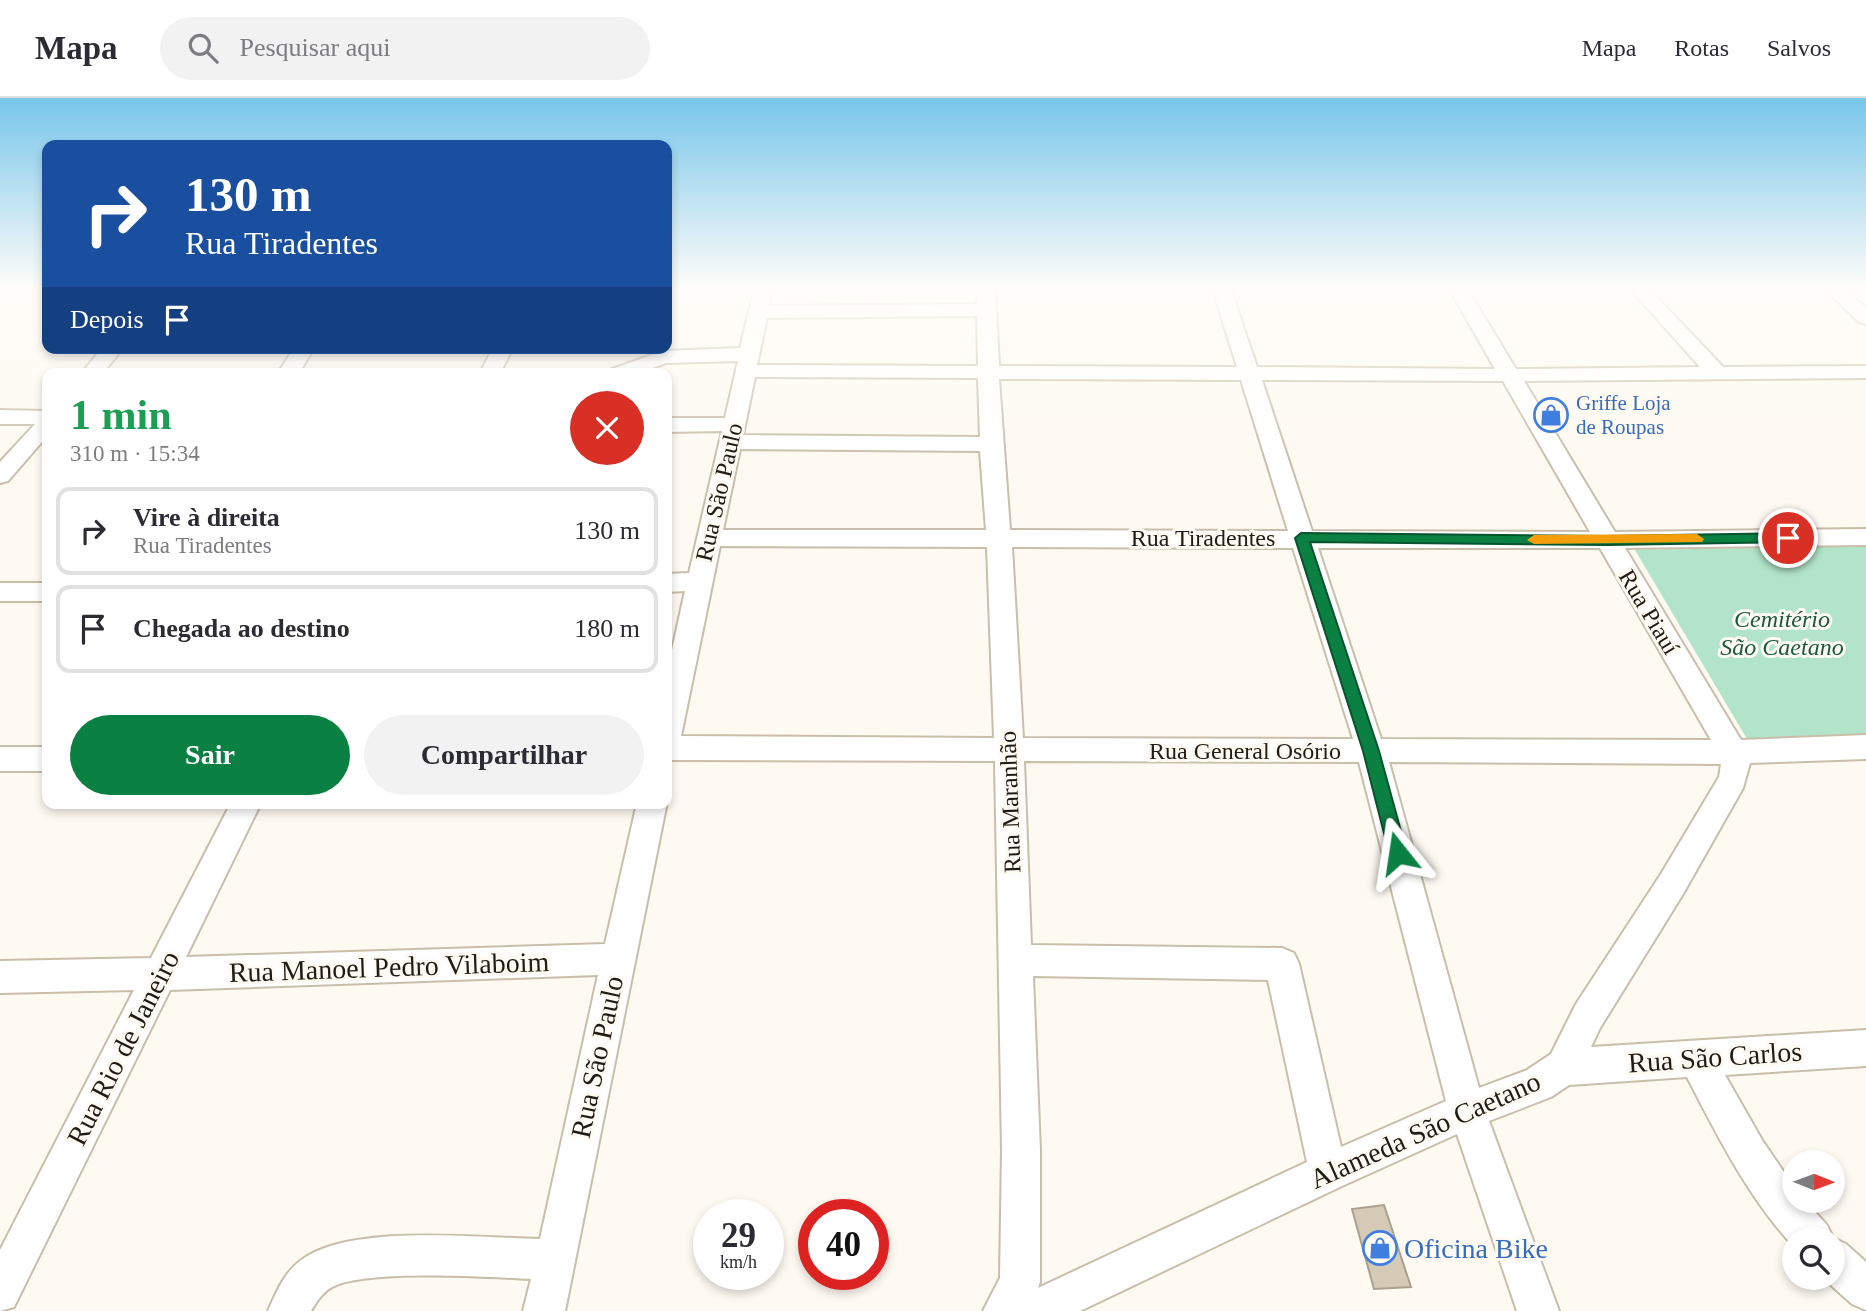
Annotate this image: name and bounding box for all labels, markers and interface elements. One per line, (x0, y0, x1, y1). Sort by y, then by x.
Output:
search box (160, 17, 650, 80)
icon: search (184, 29, 222, 67)
text: Mapa (35, 30, 118, 66)
text: Pesquisar aqui (240, 33, 390, 62)
text: Mapa (1582, 35, 1636, 61)
text: Rotas (1674, 35, 1729, 61)
text: Salvos (1767, 35, 1831, 61)
text: 130 m (185, 167, 312, 222)
icon: right (70, 168, 161, 259)
text: Rua Tiradentes (185, 225, 378, 261)
icon: arrive (158, 301, 196, 339)
text: Depois (70, 305, 144, 334)
button: close (570, 391, 644, 465)
place label: Griffe Loja de Roupas (1576, 391, 1671, 439)
text: 1 min (70, 392, 172, 438)
shop icon: Griffe Loja de Roupas (1532, 396, 1570, 434)
street label: Rua São Paulo (690, 420, 748, 564)
text: 310 m · 15:34 (70, 441, 200, 466)
text: Vire à direita (133, 503, 280, 532)
pin (1758, 508, 1818, 568)
icon: right (74, 512, 112, 550)
text: 130 m (574, 516, 640, 545)
icon: arrive (1769, 519, 1807, 557)
street label: Rua Tiradentes (1131, 525, 1275, 551)
text: Rua Tiradentes (133, 533, 272, 558)
street label: Rua Piauí (1614, 565, 1685, 659)
park label: Cemitério São Caetano (1720, 606, 1844, 660)
icon: arrive (74, 610, 112, 648)
text: Chegada ao destino (133, 614, 350, 643)
text: 180 m (574, 614, 640, 643)
button: Sair (70, 715, 350, 795)
button: Compartilhar (364, 715, 644, 795)
street label: Rua Maranhão (995, 731, 1025, 873)
street label: Rua General Osório (1149, 738, 1341, 764)
position arrow (1361, 816, 1435, 890)
street label: Rua Rio de Janeiro (61, 946, 185, 1150)
street label: Rua Manoel Pedro Vilaboim (228, 946, 550, 988)
street label: Rua São Paulo (565, 973, 629, 1141)
street label: Rua São Carlos (1627, 1035, 1803, 1079)
street label: Alameda São Caetano (1305, 1065, 1545, 1195)
north arrow (1782, 1150, 1844, 1213)
map controls (1782, 1150, 1845, 1290)
speed limit sign: 40 (798, 1199, 889, 1290)
text: 29 (721, 1216, 756, 1255)
button: search (1782, 1227, 1845, 1290)
shop icon: Oficina Bike (1361, 1229, 1399, 1267)
place label: Oficina Bike (1404, 1233, 1548, 1264)
text: km/h (720, 1252, 757, 1272)

